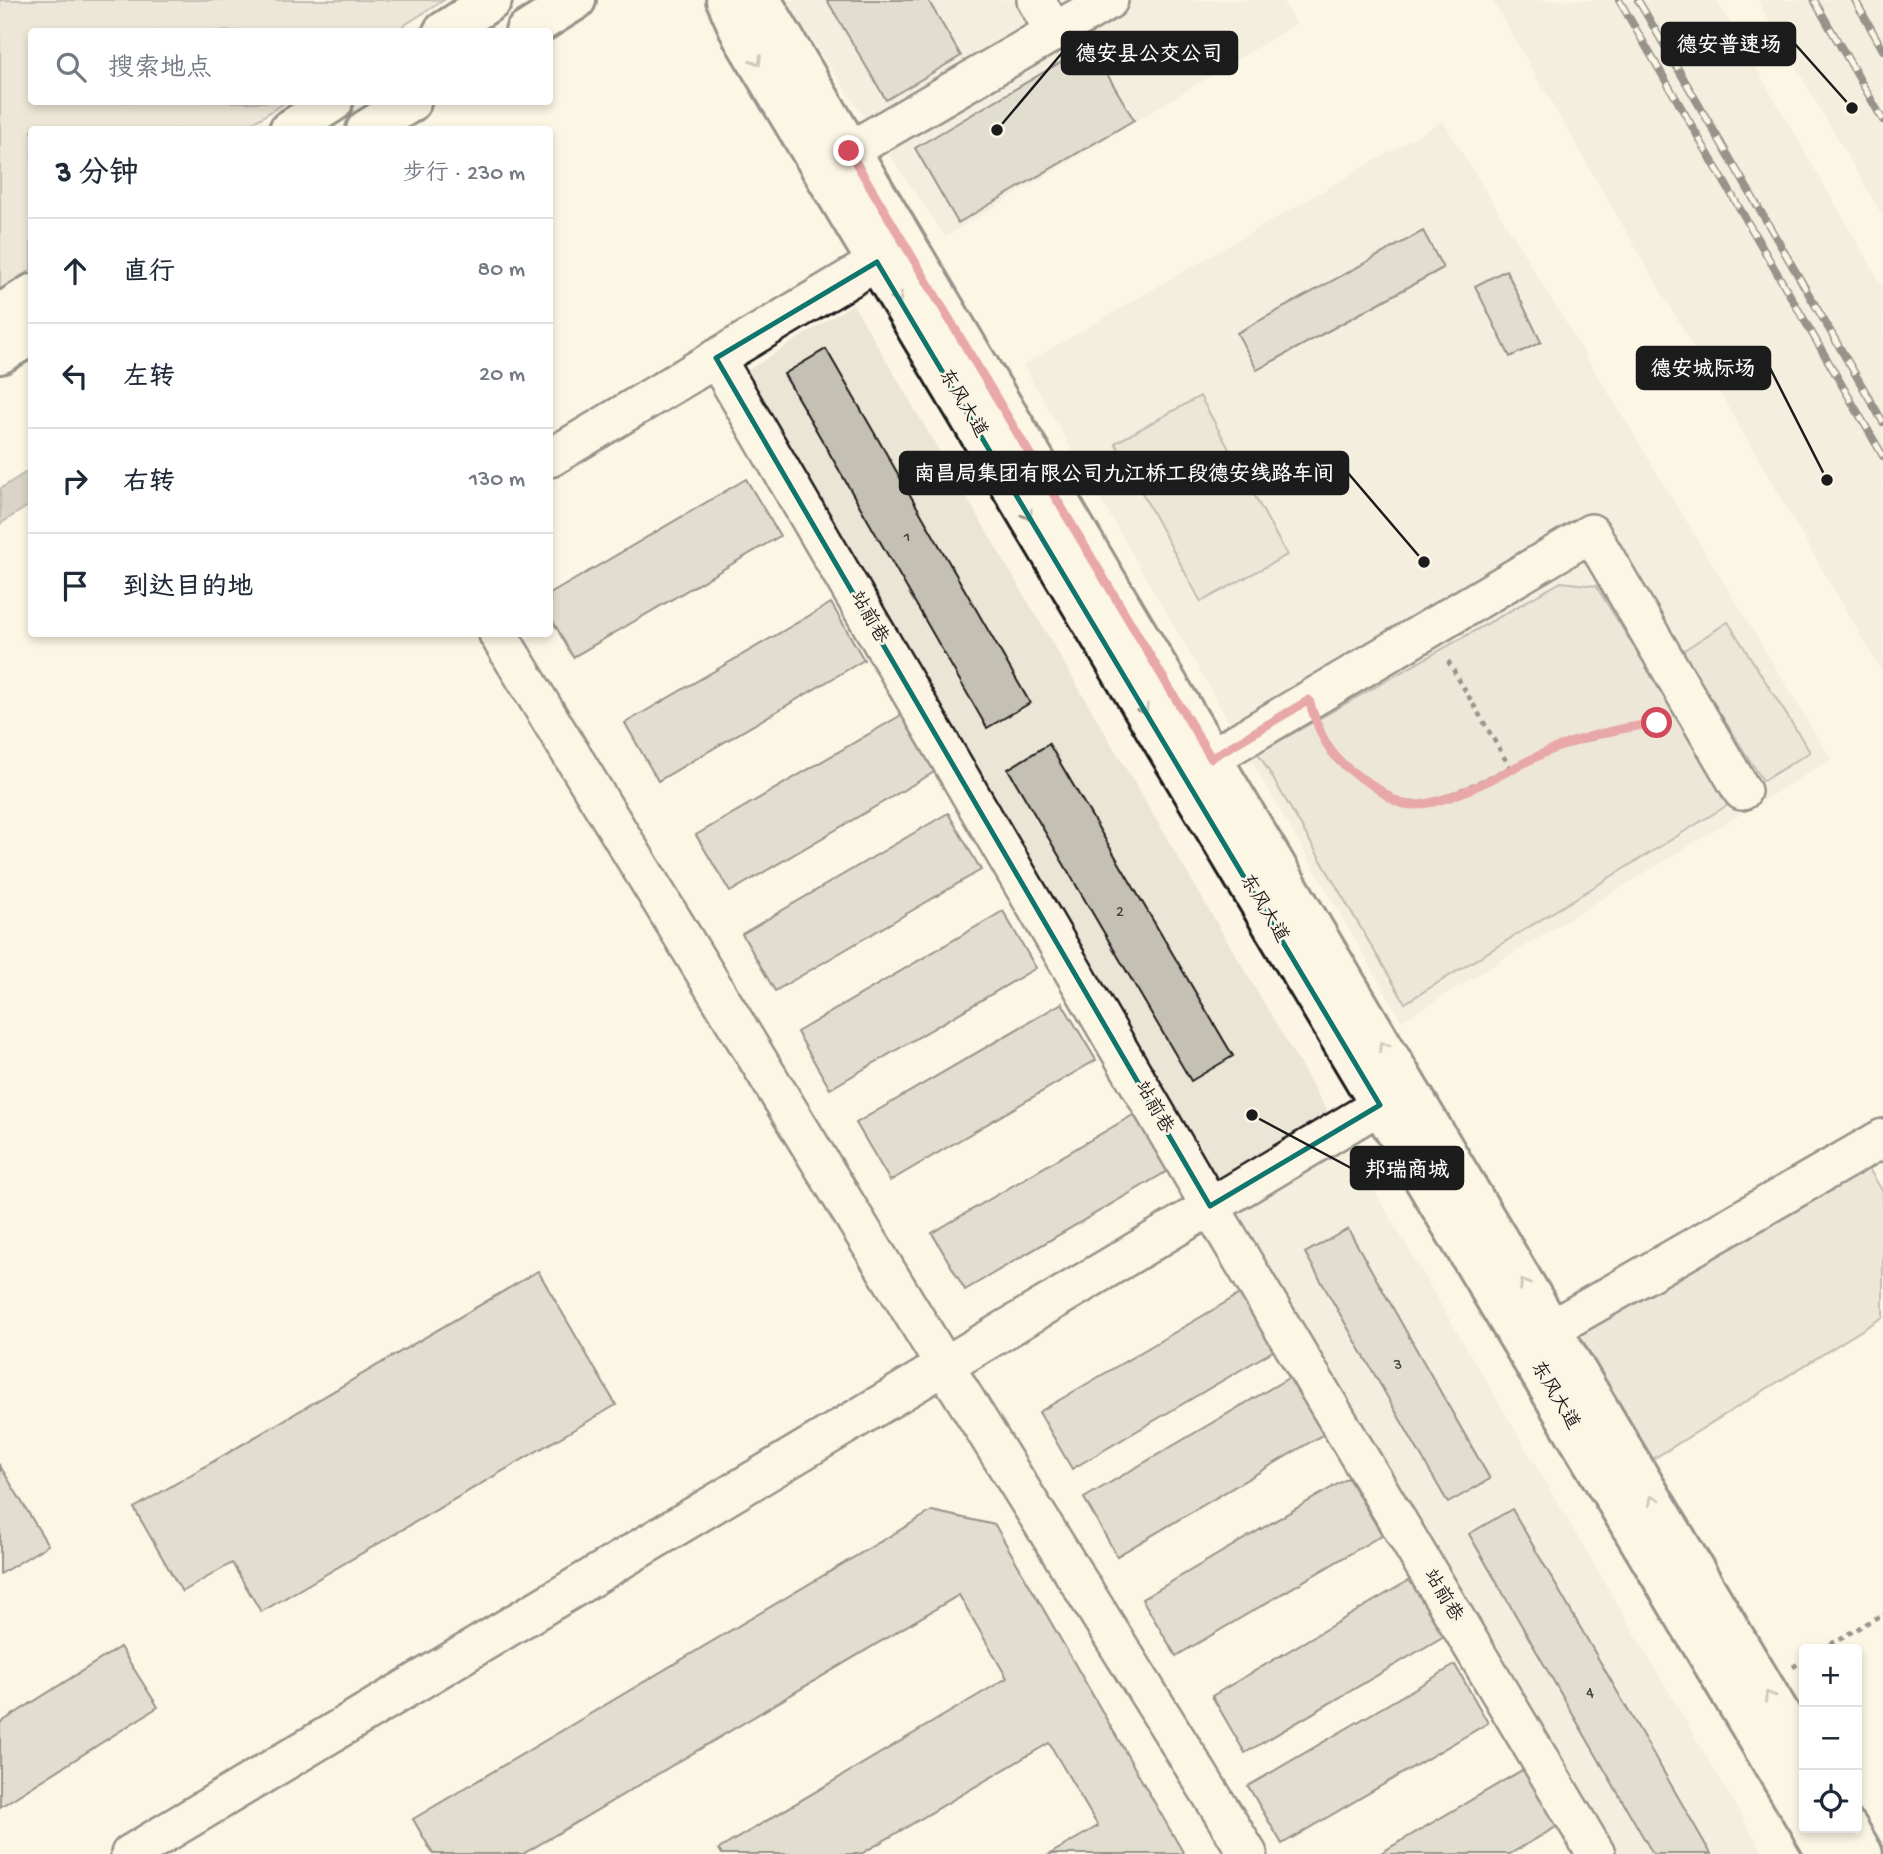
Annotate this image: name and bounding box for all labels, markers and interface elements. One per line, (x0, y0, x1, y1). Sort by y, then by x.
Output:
callout: 德安普速场 (1662, 23, 1795, 65)
search box (28, 28, 553, 105)
callout: 德安县公交公司 (1062, 32, 1237, 74)
text: 德安普速场 (1677, 33, 1782, 60)
text: 德安县公交公司 (1076, 42, 1223, 69)
icon: search (52, 48, 90, 86)
one-way arrow (748, 54, 761, 67)
text: 搜索地点 (108, 55, 212, 86)
route end (833, 135, 864, 166)
text: 3 分钟 (56, 158, 139, 193)
text: 步行 · 230 m (403, 161, 525, 188)
icon: ahead (56, 252, 94, 290)
text: 80 m (478, 257, 525, 284)
text: 直行 (123, 259, 175, 290)
one-way arrow (890, 291, 903, 304)
callout: 德安城际场 (1637, 347, 1770, 389)
icon: left (56, 357, 94, 395)
text: 德安城际场 (1651, 357, 1756, 384)
text: 20 m (479, 362, 525, 389)
text: 左转 (123, 364, 175, 395)
street label: 东风大道 (933, 365, 992, 443)
callout: 南昌局集团有限公司九江桥工段德安线路车间 (900, 452, 1348, 494)
icon: right (56, 462, 94, 500)
text: 南昌局集团有限公司九江桥工段德安线路车间 (914, 462, 1334, 489)
text: 130 m (469, 467, 525, 494)
text: 右转 (123, 469, 175, 500)
one-way arrow (1019, 507, 1032, 520)
house number: 1 (903, 529, 910, 548)
icon: arrive (56, 567, 94, 605)
text: 到达目的地 (123, 574, 253, 605)
street label: 站前巷 (844, 587, 893, 648)
one-way arrow (1136, 703, 1149, 716)
route start (1641, 707, 1672, 738)
street label: 东风大道 (1234, 870, 1293, 948)
house number: 2 (1116, 904, 1124, 923)
one-way arrow (1378, 1040, 1391, 1053)
street label: 站前巷 (1129, 1077, 1178, 1138)
callout: 邦瑞商城 (1351, 1147, 1463, 1189)
text: 邦瑞商城 (1365, 1158, 1449, 1185)
one-way arrow (1520, 1278, 1533, 1291)
house number: 3 (1393, 1357, 1402, 1376)
street label: 东风大道 (1525, 1357, 1584, 1435)
one-way arrow (1648, 1495, 1661, 1508)
street label: 站前巷 (1417, 1565, 1467, 1626)
map controls (1799, 1644, 1862, 1833)
button: + (1799, 1644, 1862, 1707)
house number: 4 (1586, 1685, 1594, 1704)
one-way arrow (1765, 1690, 1778, 1703)
button: − (1799, 1707, 1862, 1770)
button: locate (1799, 1770, 1862, 1833)

